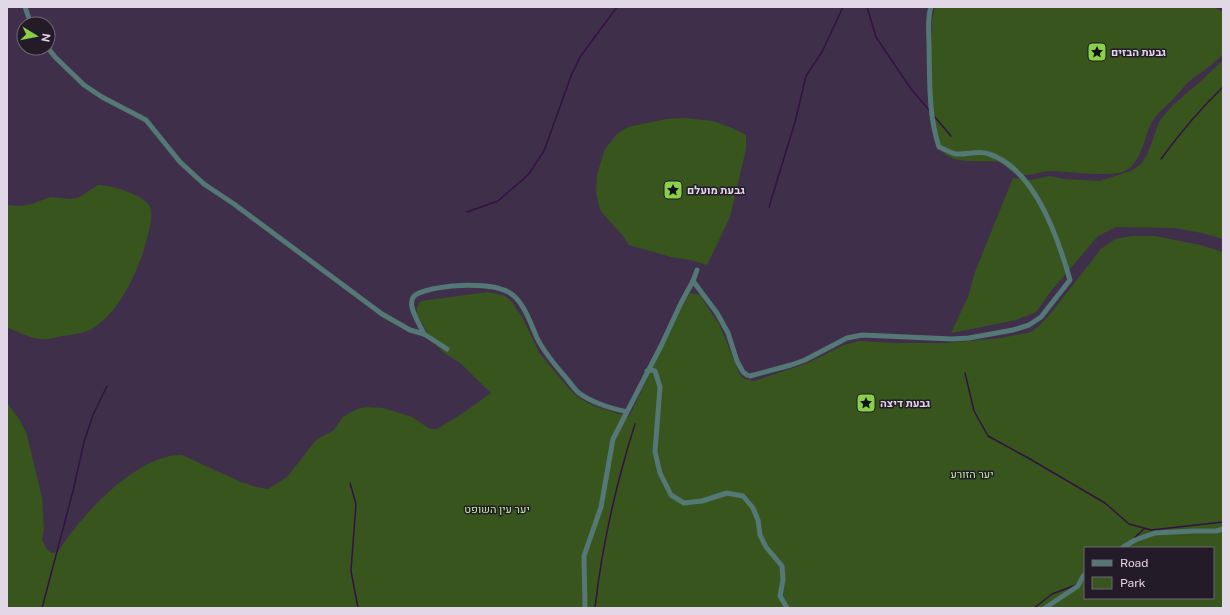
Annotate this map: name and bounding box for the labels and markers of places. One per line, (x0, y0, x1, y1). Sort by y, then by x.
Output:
place icon: גבעת הבזים (1086, 41, 1108, 63)
place label: גבעת הבזים (1111, 46, 1166, 58)
place icon: גבעת מועלם (662, 179, 684, 201)
place label: גבעת מועלם (687, 184, 745, 196)
place icon: גבעת דיצה (855, 392, 877, 414)
place label: גבעת דיצה (880, 397, 931, 409)

